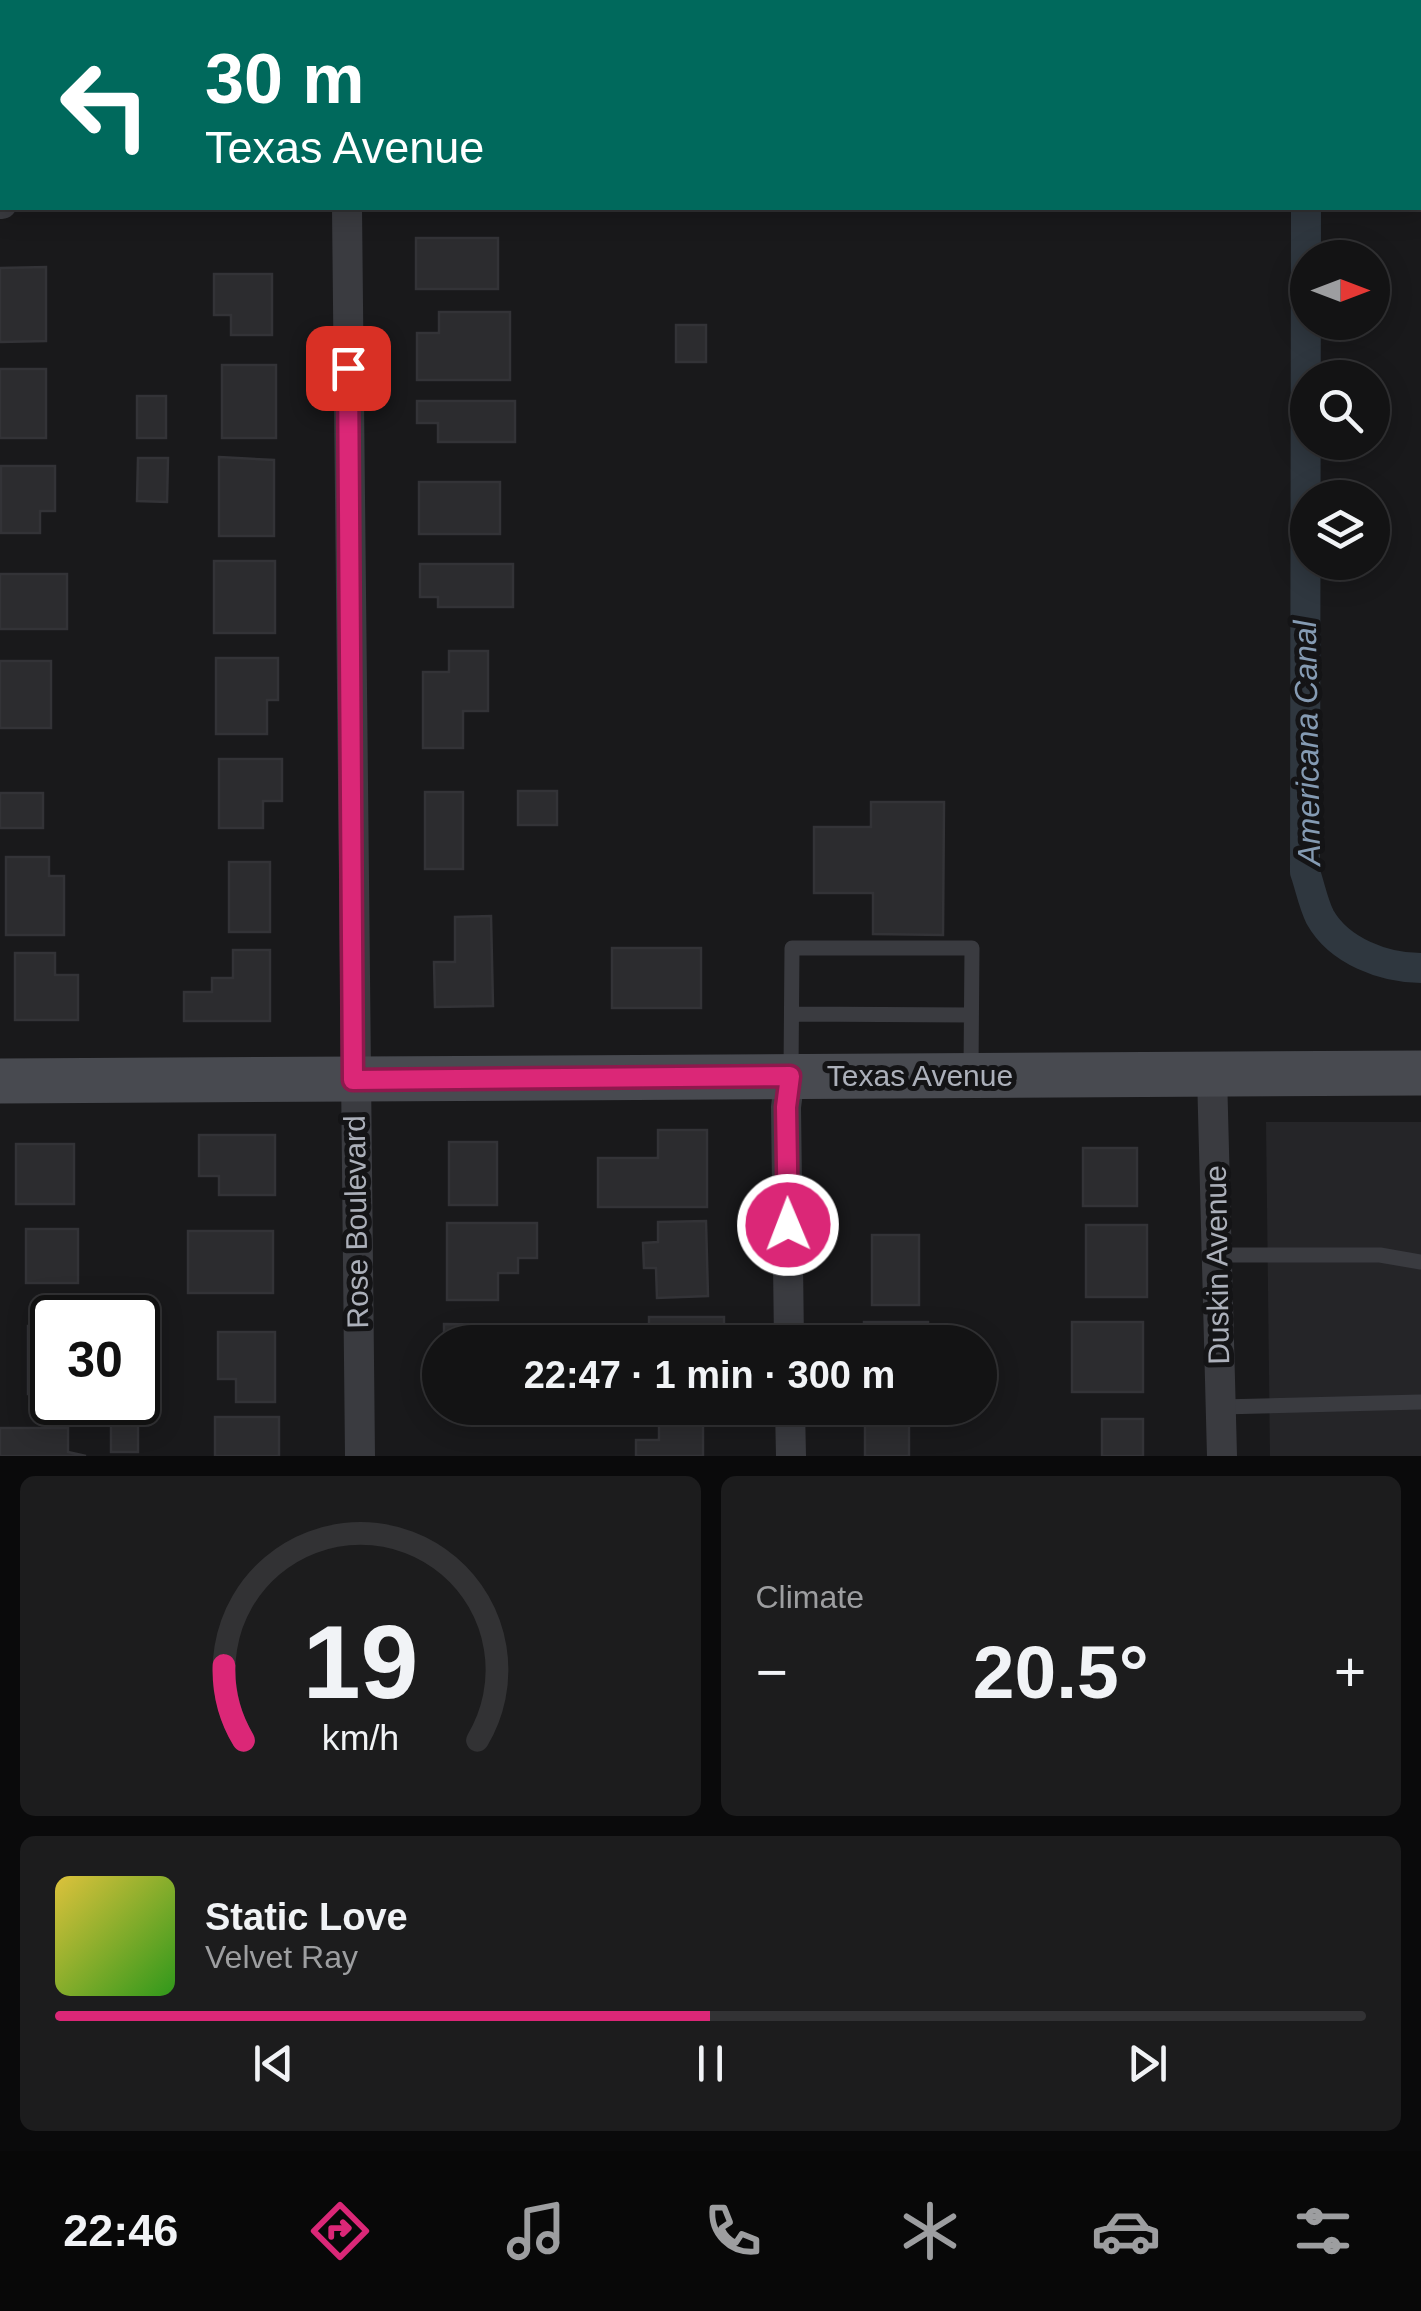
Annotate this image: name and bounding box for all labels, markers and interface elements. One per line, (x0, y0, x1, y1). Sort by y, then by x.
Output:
icon: left (40, 40, 170, 170)
text: 30 m (205, 40, 365, 118)
text: Texas Avenue (205, 122, 484, 173)
north arrow (1290, 240, 1390, 340)
map controls (1290, 240, 1390, 580)
pin (306, 326, 391, 411)
icon: arrive (321, 341, 376, 396)
button: search (1290, 360, 1390, 460)
button: layers (1290, 480, 1390, 580)
water label: Americana Canal (1287, 619, 1327, 868)
street label: Texas Avenue (827, 1059, 1013, 1092)
street label: Rose Boulevard (338, 1115, 374, 1329)
street label: Duskin Avenue (1199, 1165, 1235, 1365)
position arrow (736, 1173, 840, 1277)
speed limit sign: 30 (30, 1295, 160, 1425)
text: 22:47 · 1 min · 300 m (524, 1354, 895, 1396)
text: Climate (756, 1579, 864, 1615)
text: 19 (302, 1604, 418, 1720)
text: 20.5° (973, 1630, 1149, 1714)
text: − (756, 1641, 788, 1703)
text: + (1334, 1641, 1366, 1703)
text: km/h (322, 1718, 399, 1758)
text: Static Love (205, 1896, 408, 1938)
text: Velvet Ray (205, 1939, 358, 1975)
icon: previous (246, 2036, 301, 2091)
icon: pause (683, 2036, 738, 2091)
icon: next (1120, 2036, 1175, 2091)
icon: directions (305, 2196, 375, 2266)
icon: music (501, 2196, 571, 2266)
icon: phone (698, 2196, 768, 2266)
icon: climate (895, 2196, 965, 2266)
icon: car (1091, 2196, 1161, 2266)
icon: filters (1288, 2196, 1358, 2266)
text: 22:46 (63, 2205, 178, 2256)

